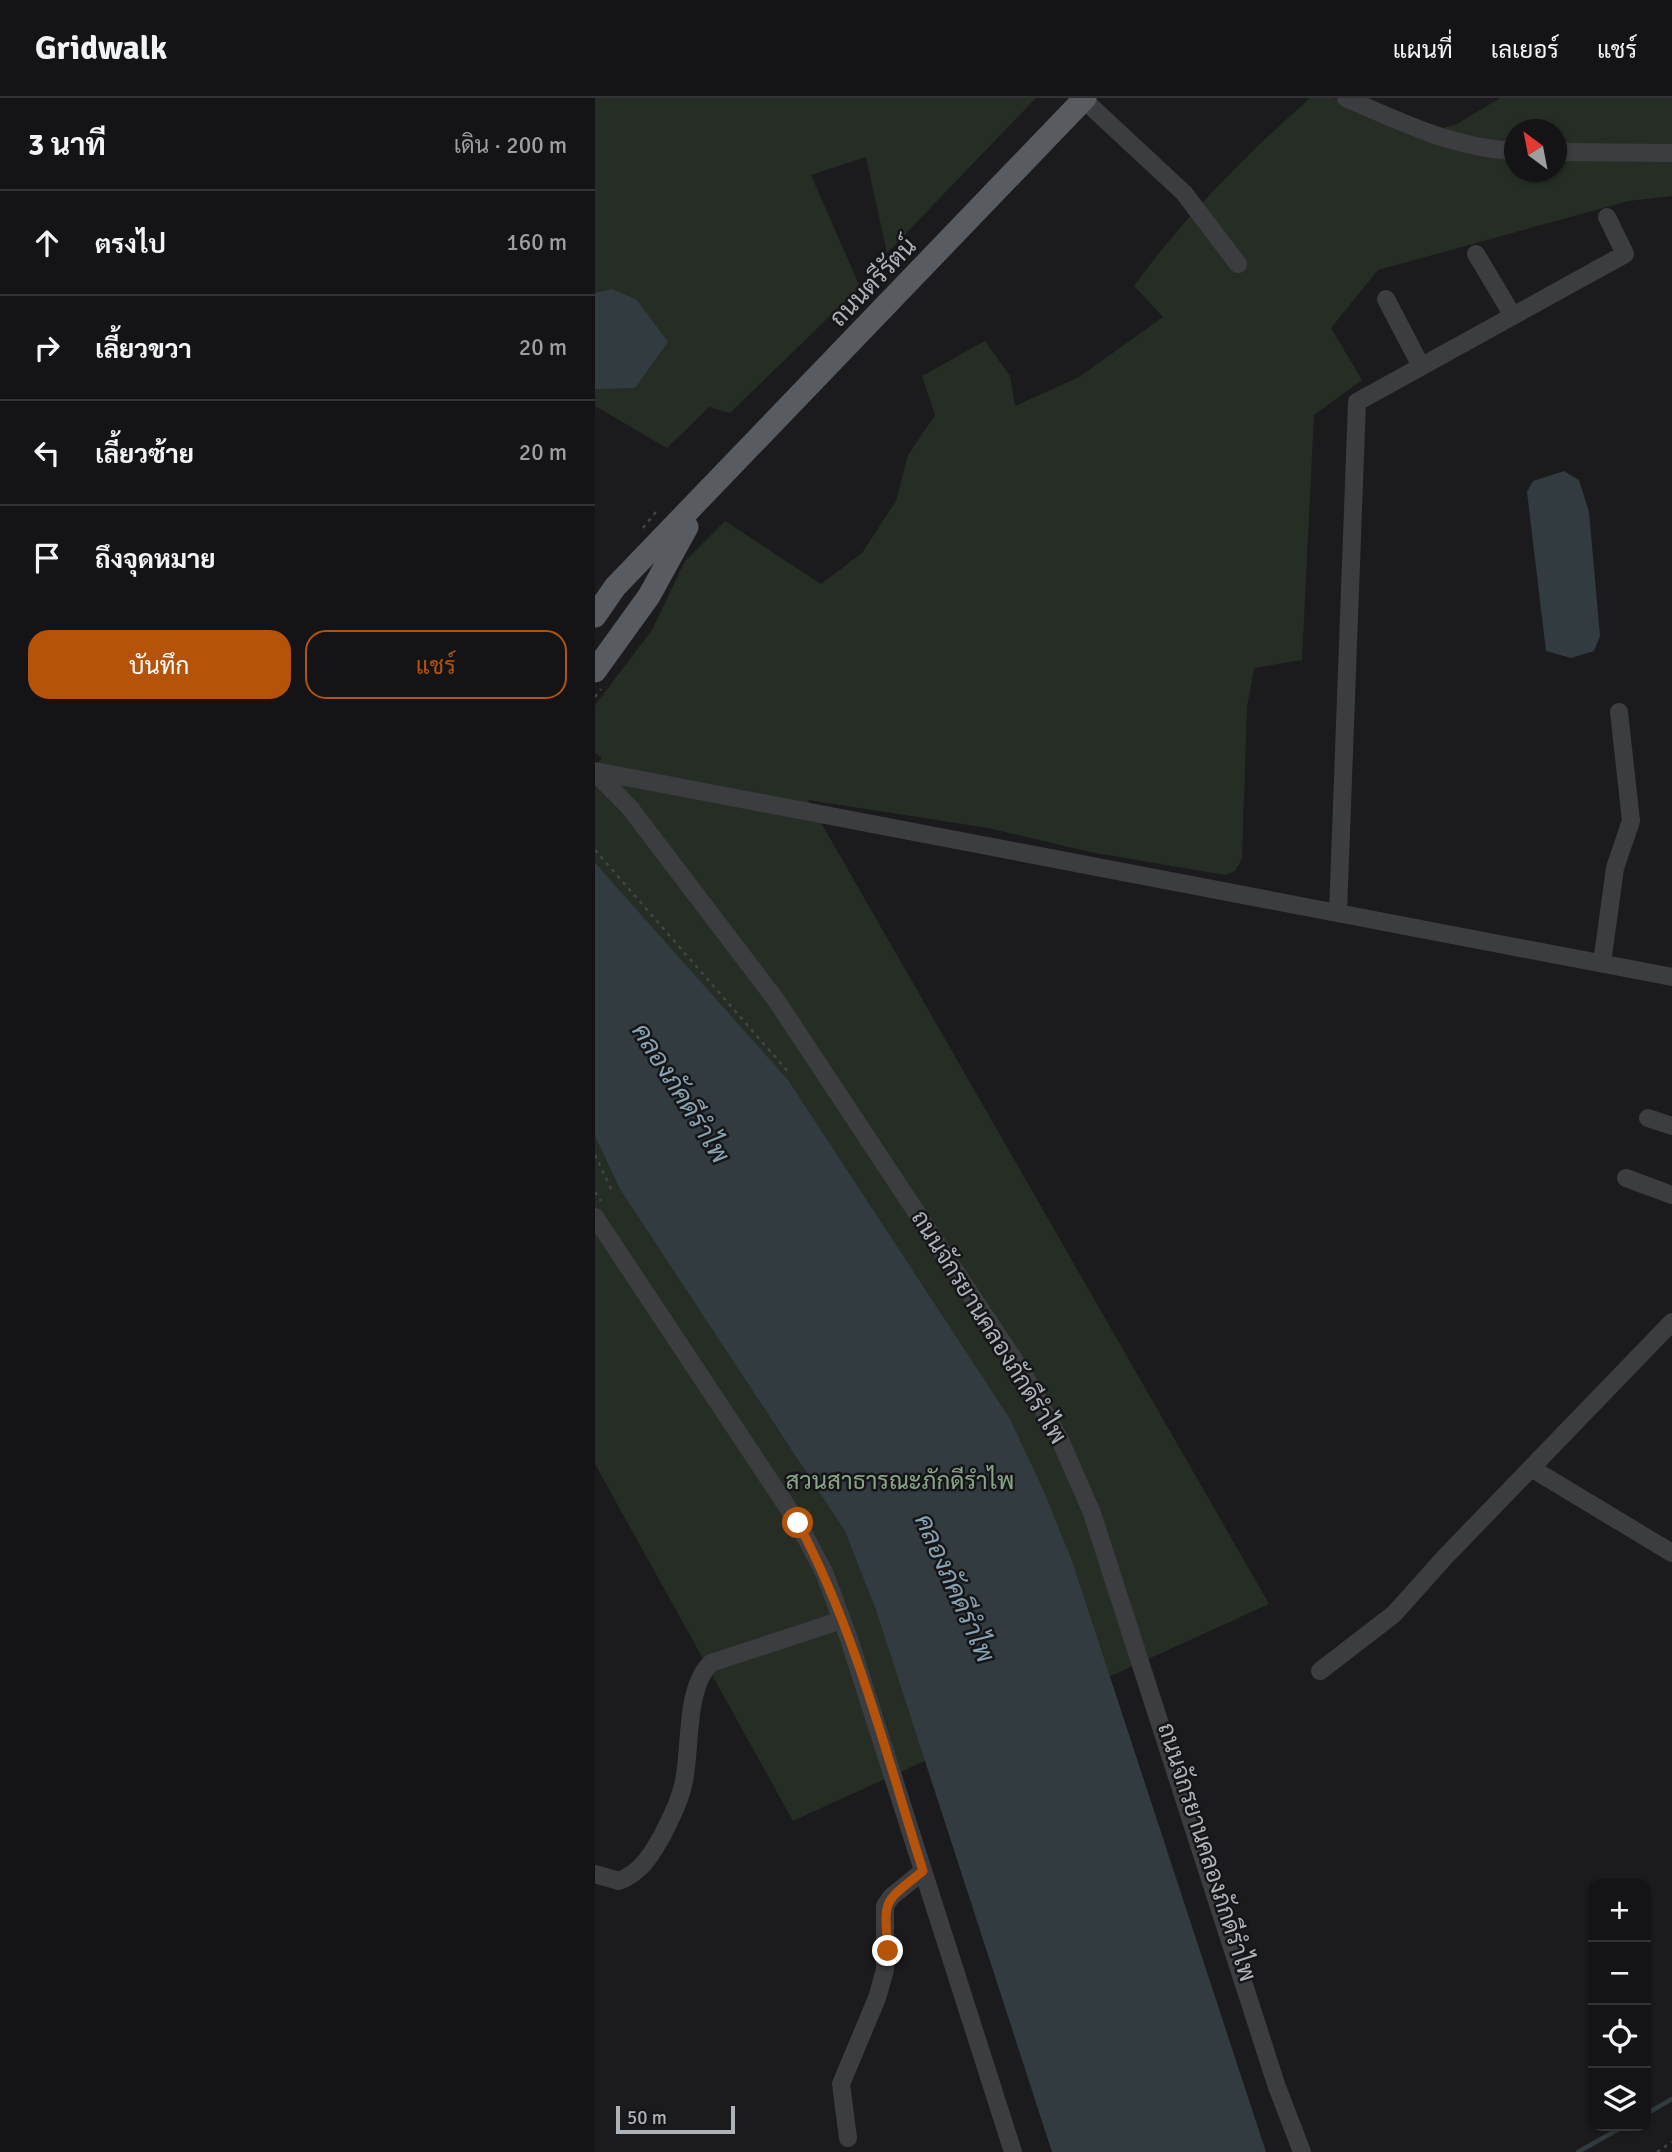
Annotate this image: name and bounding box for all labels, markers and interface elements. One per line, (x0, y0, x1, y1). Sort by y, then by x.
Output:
text: Gridwalk (35, 28, 167, 69)
text: แผนที่ (1393, 35, 1453, 65)
text: เลเยอร์ (1491, 35, 1559, 65)
text: แชร์ (1597, 35, 1637, 65)
north arrow (1504, 119, 1567, 182)
text: 3 นาที (28, 127, 106, 164)
text: เดิน · 200 m (454, 131, 567, 160)
icon: ahead (28, 224, 66, 262)
text: 160 m (506, 228, 567, 257)
text: ตรงไป (95, 229, 166, 261)
street label: ถนนตรีรัตน์ (823, 231, 923, 333)
icon: right (28, 329, 66, 367)
text: 20 m (519, 333, 567, 362)
text: เลี้ยวขวา (95, 334, 192, 366)
icon: left (28, 434, 66, 472)
text: 20 m (519, 438, 567, 467)
text: เลี้ยวซ้าย (95, 439, 194, 471)
icon: arrive (28, 539, 66, 577)
text: ถึงจุดหมาย (95, 544, 216, 576)
button: บันทึก (28, 630, 291, 699)
button: แชร์ (305, 630, 567, 699)
water label: คลองภัคดีรำไพ (624, 1017, 737, 1170)
street label: ถนนจักรยานคลองภักดีรำไพ (905, 1204, 1074, 1449)
park label: สวนสาธารณะภักดีรำไพ (786, 1465, 1014, 1496)
route start (782, 1507, 813, 1538)
water label: คลองภัคดีรำไพ (907, 1509, 1002, 1668)
street label: ถนนจักรยานคลองภักดีรำไพ (1151, 1719, 1264, 1985)
map controls (1588, 1879, 1651, 2131)
button: + (1588, 1879, 1651, 1942)
route end (872, 1935, 903, 1966)
button: − (1588, 1942, 1651, 2005)
button: locate (1588, 2005, 1651, 2068)
button: layers (1588, 2068, 1651, 2131)
scale bar (616, 2103, 735, 2135)
text: 50 m (627, 2106, 667, 2130)

